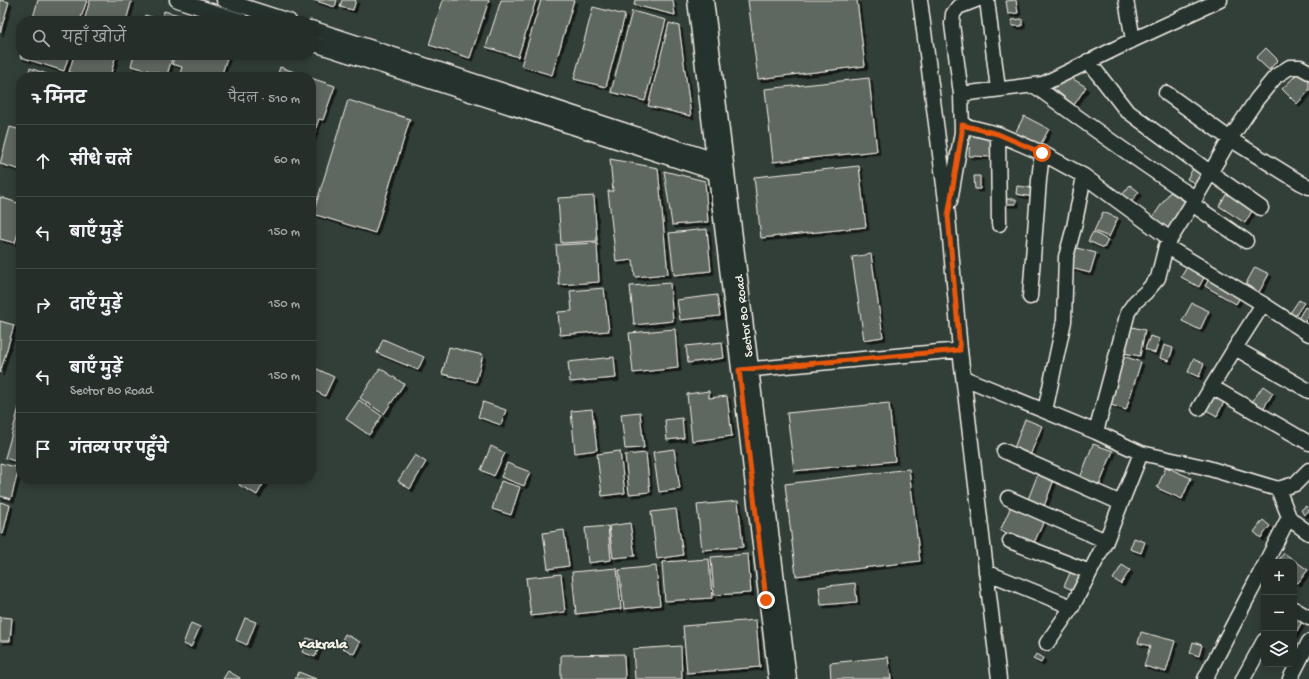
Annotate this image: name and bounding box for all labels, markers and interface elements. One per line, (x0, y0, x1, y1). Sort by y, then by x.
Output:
search box (16, 16, 316, 60)
icon: search (30, 27, 52, 49)
text: यहाँ खोजें (62, 30, 126, 48)
text: 7 मिनट (32, 90, 86, 110)
text: पैदल · 510 m (228, 92, 300, 107)
route start (1033, 144, 1051, 162)
icon: ahead (32, 150, 54, 172)
text: सीधे चलें (70, 153, 131, 171)
text: 60 m (274, 153, 300, 168)
icon: left (32, 222, 54, 244)
text: बाएँ मुड़ें (70, 225, 122, 243)
text: 150 m (268, 225, 300, 240)
street label: Sector 80 Road (732, 273, 757, 358)
icon: right (32, 294, 54, 316)
text: दाएँ मुड़ें (70, 297, 122, 315)
text: 150 m (268, 297, 300, 312)
text: बाएँ मुड़ें (70, 361, 122, 379)
icon: left (32, 366, 54, 388)
text: 150 m (268, 369, 300, 384)
text: Sector 80 Road (70, 384, 153, 399)
icon: arrive (32, 438, 54, 460)
text: गंतव्य पर पहुँचे (70, 441, 168, 459)
map controls (1261, 559, 1297, 667)
button: + (1261, 559, 1297, 595)
route end (757, 591, 775, 609)
button: − (1261, 595, 1297, 631)
button: layers (1261, 631, 1297, 667)
district label: Kakrala (298, 636, 348, 654)

